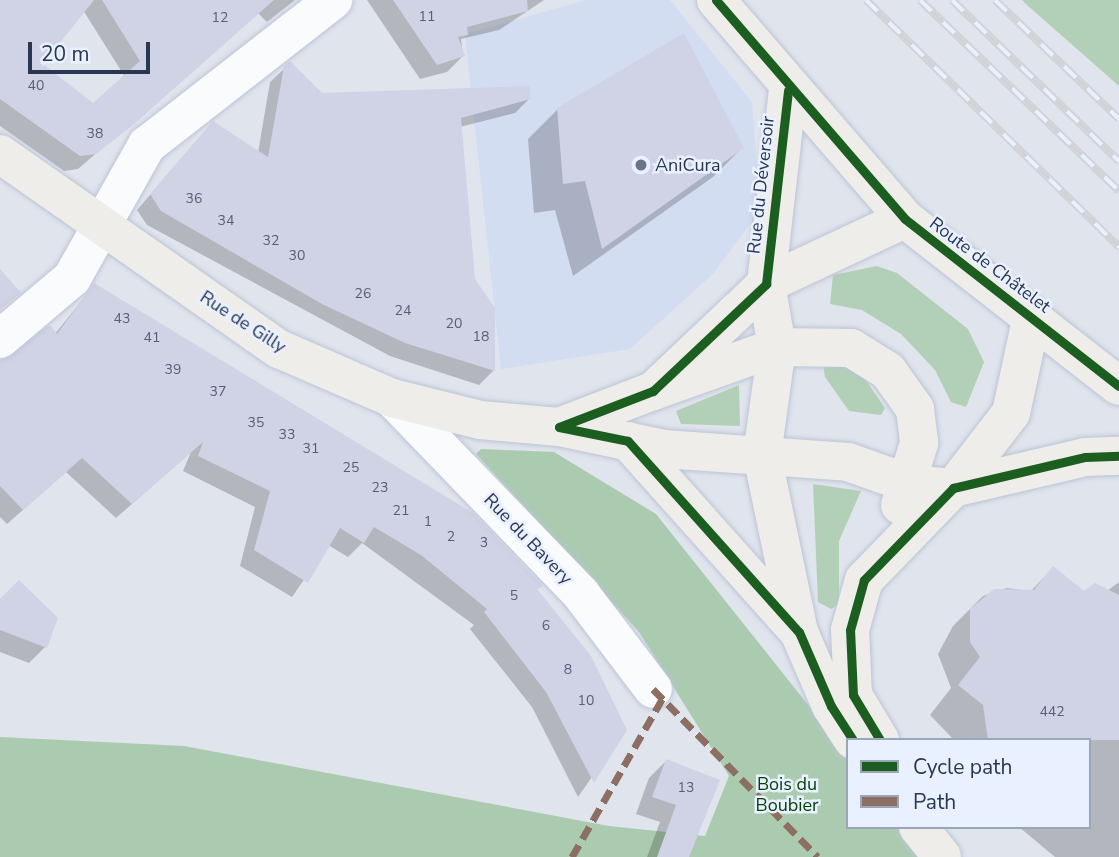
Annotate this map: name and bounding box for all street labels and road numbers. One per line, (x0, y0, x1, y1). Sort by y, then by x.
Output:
street label: Rue du Déversoir (743, 115, 779, 255)
street label: Route de Châtelet (925, 212, 1055, 318)
street label: Rue de Gilly (196, 286, 290, 358)
street label: Rue du Bavery (479, 489, 577, 589)

